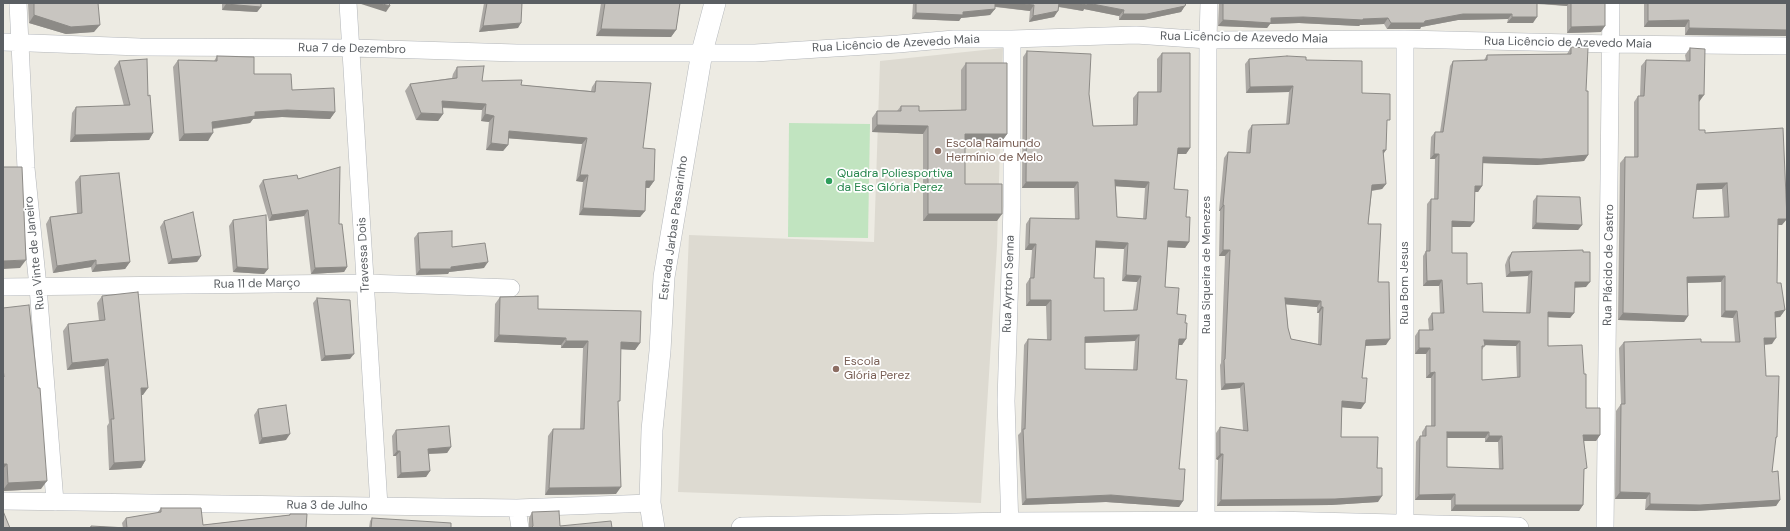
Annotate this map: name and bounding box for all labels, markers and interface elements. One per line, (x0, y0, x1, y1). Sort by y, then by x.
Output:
street label: Rua Licêncio de Azevedo Maia (1160, 29, 1328, 47)
street label: Rua Licêncio de Azevedo Maia (812, 32, 980, 56)
street label: Rua Licêncio de Azevedo Maia (1484, 34, 1652, 52)
street label: Rua 7 de Dezembro (298, 41, 406, 57)
place label: Escola Raimundo Hermínio de Melo (946, 137, 1043, 165)
marker: Escola Raimundo Hermínio de Melo (933, 146, 943, 156)
street label: Estrada Jarbas Passarinho (657, 155, 691, 301)
place label: Quadra Poliesportiva da Esc Glória Perez (837, 167, 953, 195)
marker: Quadra Poliesportiva da Esc Glória Perez (824, 176, 834, 186)
street label: Rua Vinte de Janeiro (22, 196, 48, 310)
street label: Rua Siqueira de Menezes (1200, 196, 1214, 334)
street label: Rua Plácido de Castro (1601, 204, 1617, 326)
street label: Travessa Dois (355, 217, 373, 293)
street label: Rua Ayrton Senna (1000, 235, 1018, 333)
street label: Rua Bom Jesus (1398, 241, 1412, 325)
street label: Rua 11 de Março (214, 276, 300, 292)
place label: Escola Glória Perez (844, 355, 910, 383)
marker: Escola Glória Perez (831, 364, 841, 374)
street label: Rua 3 de Julho (286, 498, 368, 514)

